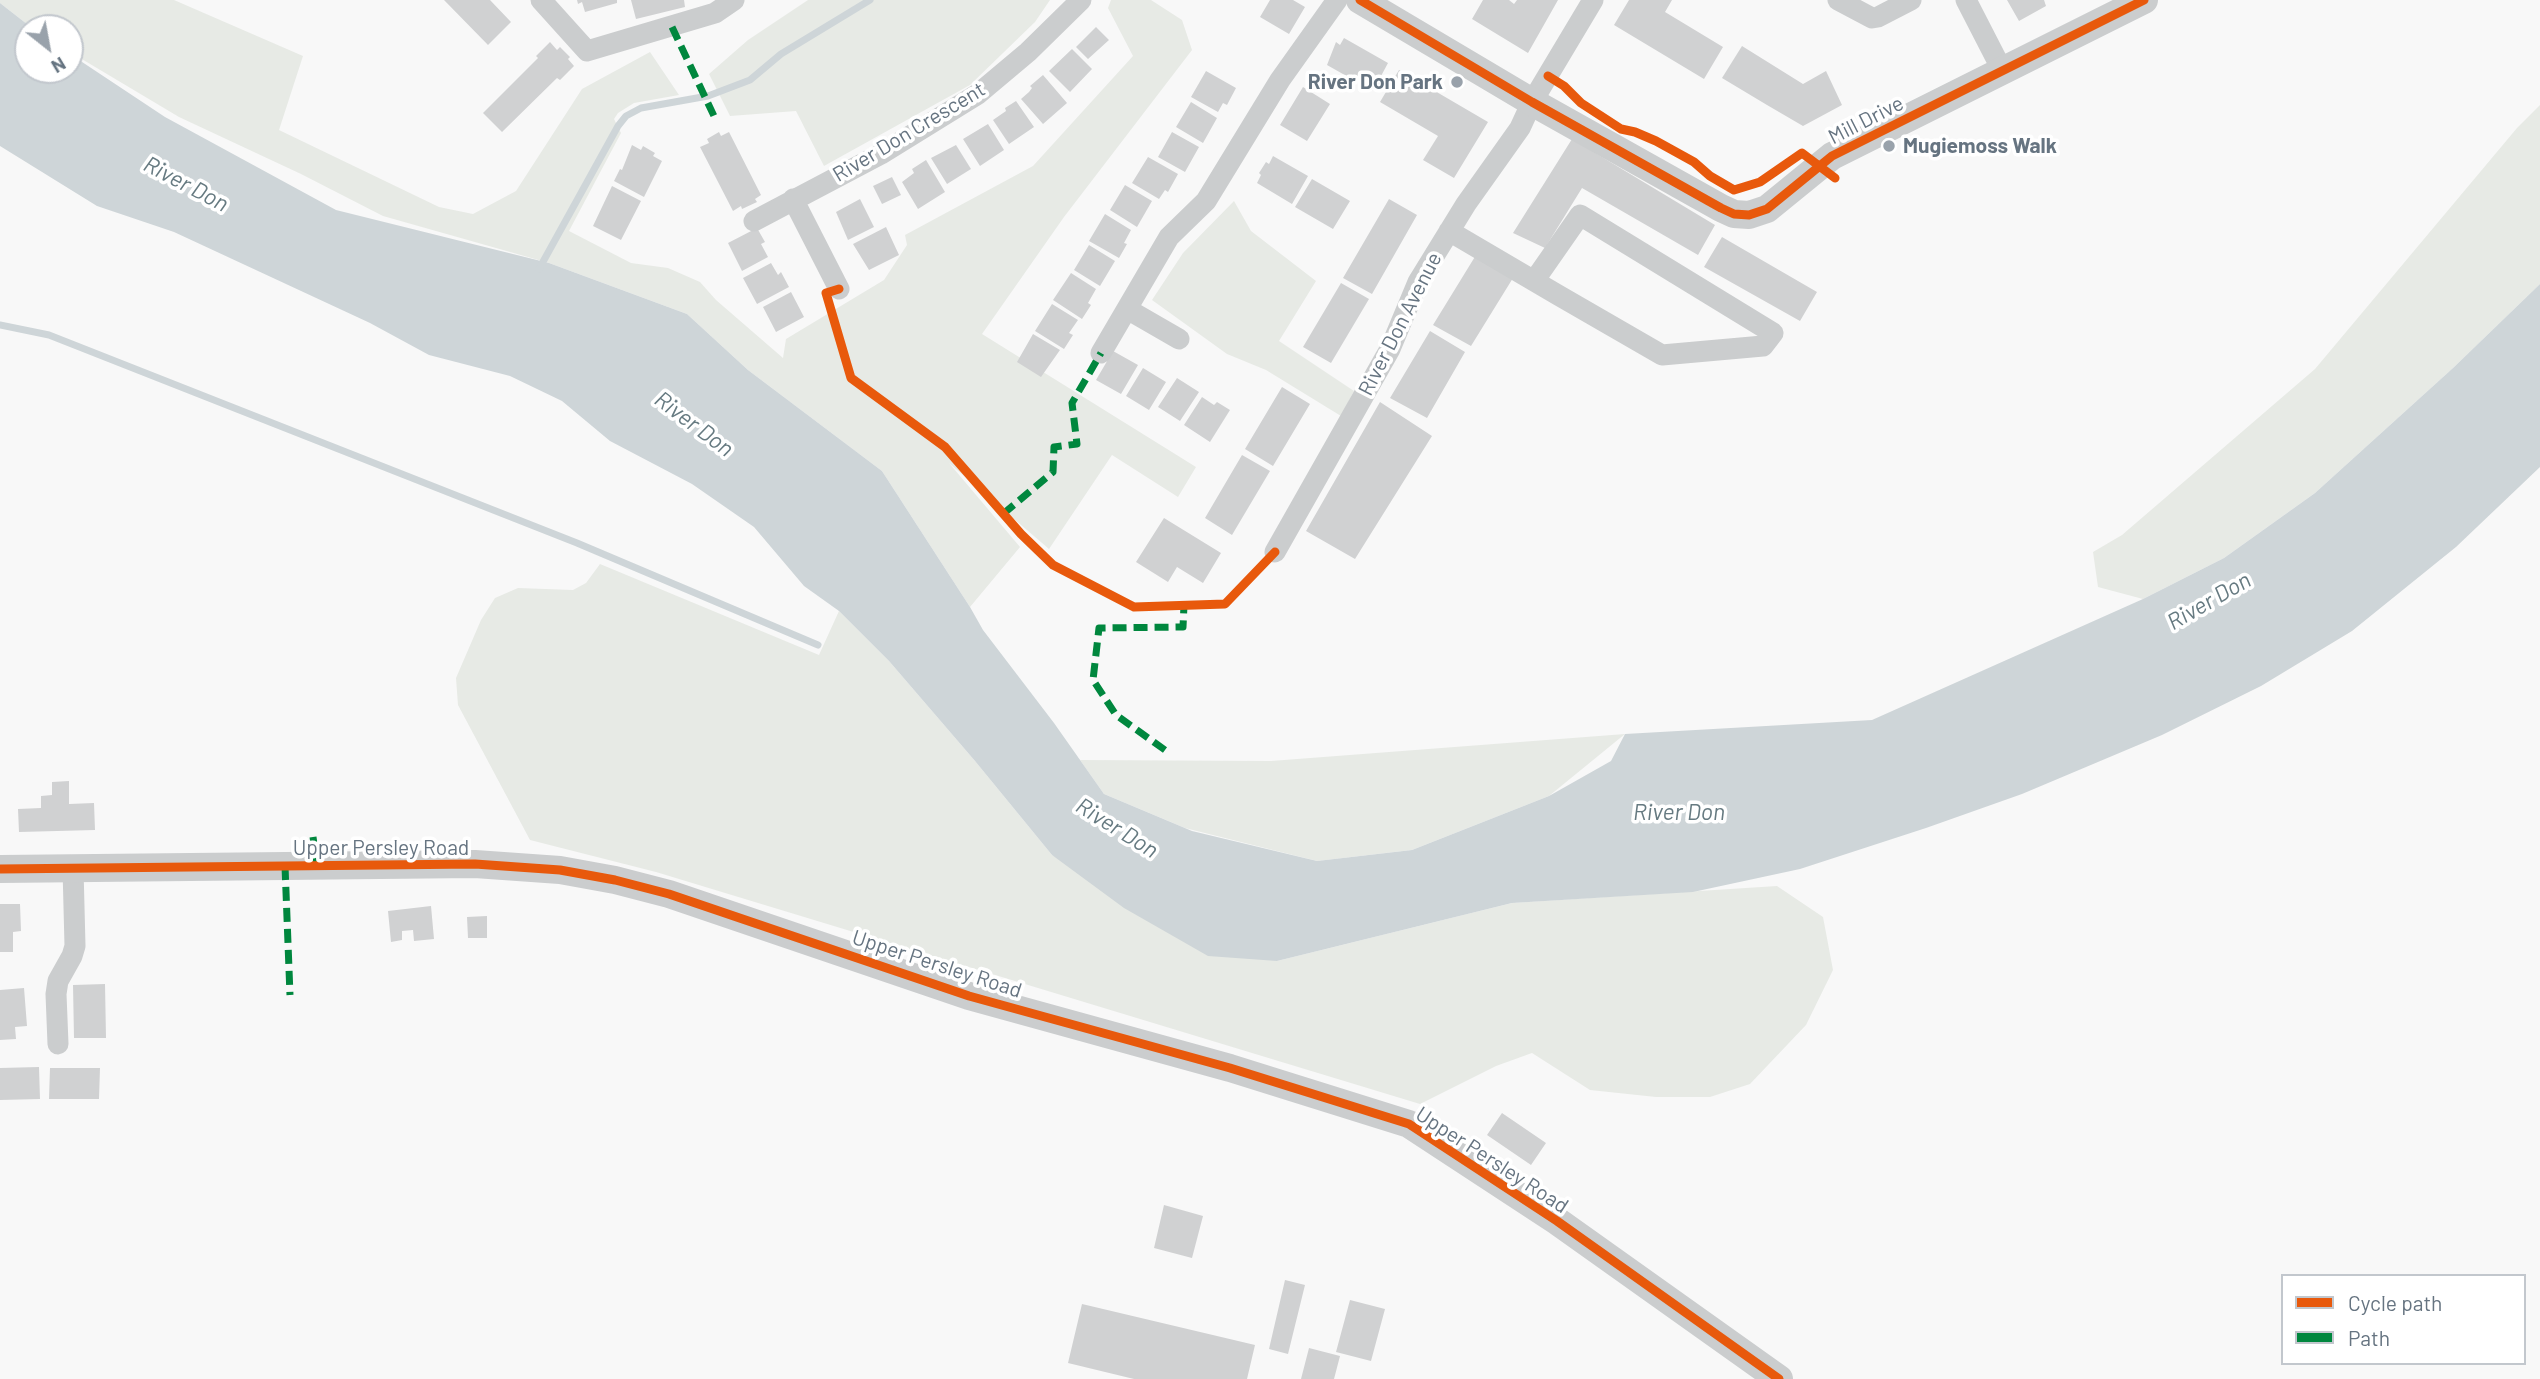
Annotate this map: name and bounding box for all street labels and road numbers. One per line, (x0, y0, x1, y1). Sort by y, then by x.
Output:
street label: River Don Crescent (828, 77, 990, 187)
street label: Mill Drive (1824, 90, 1908, 150)
street label: River Don Avenue (1353, 248, 1447, 400)
street label: Upper Persley Road (293, 835, 469, 861)
street label: Upper Persley Road (849, 925, 1025, 1003)
street label: Upper Persley Road (1411, 1101, 1573, 1219)

